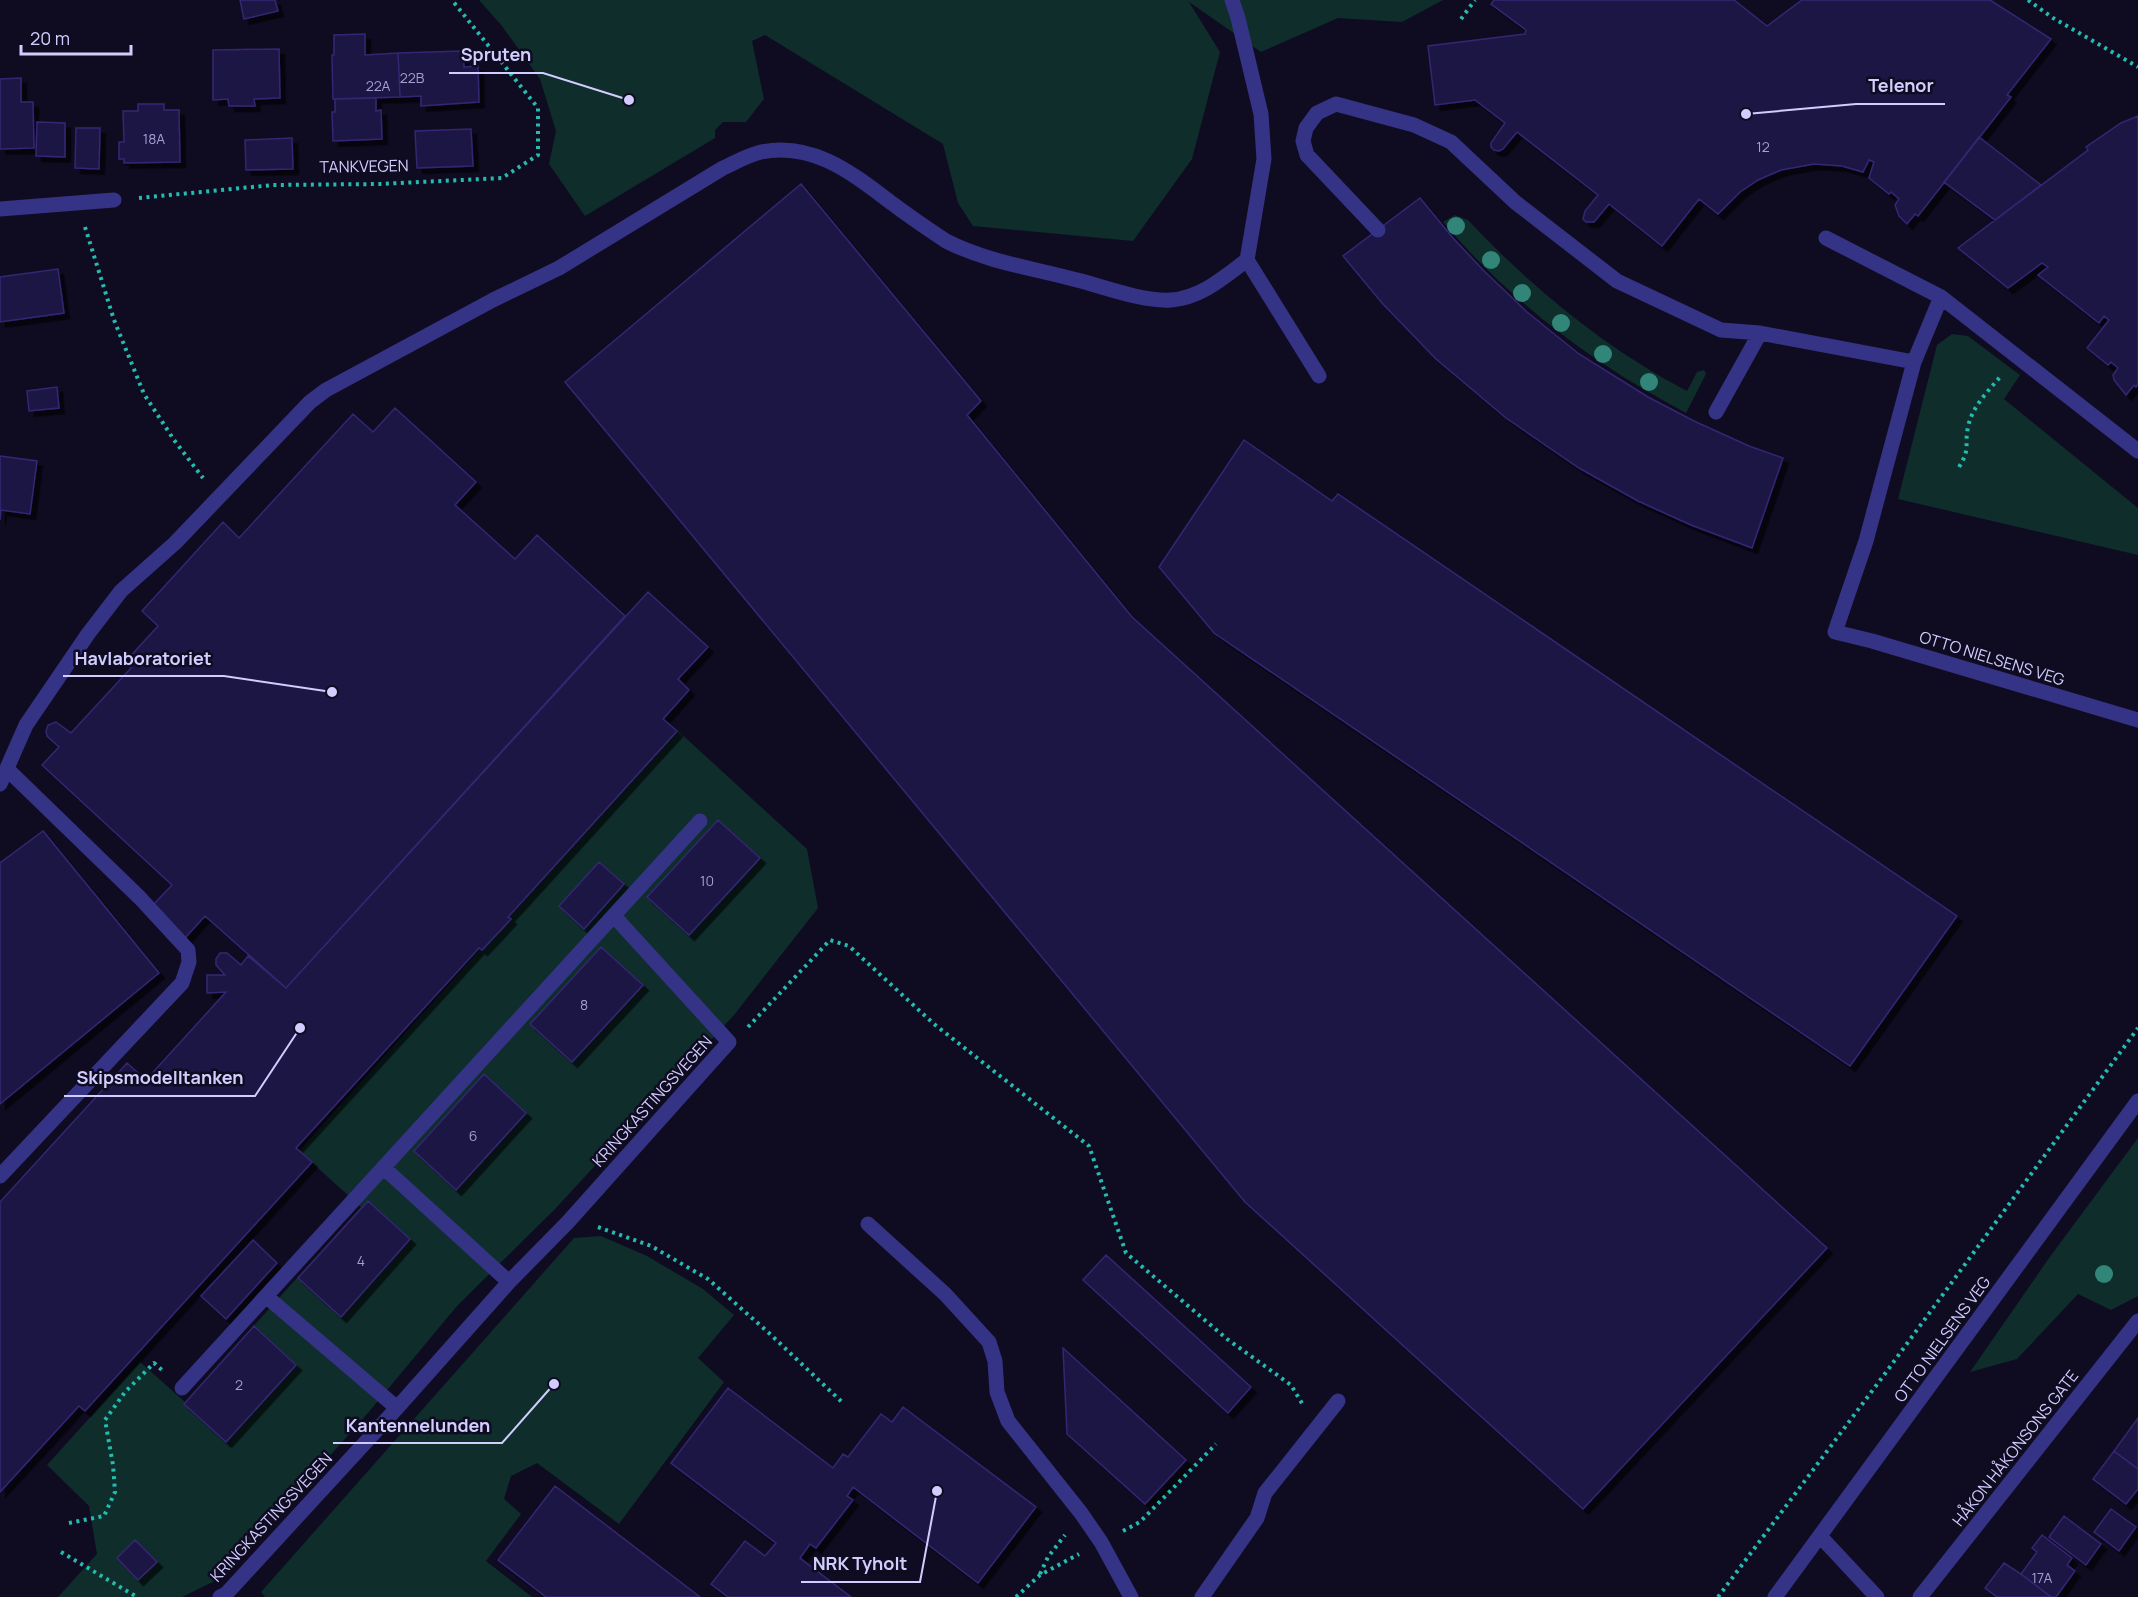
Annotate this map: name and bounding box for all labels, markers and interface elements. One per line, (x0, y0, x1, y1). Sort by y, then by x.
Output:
scale bar (21, 18, 130, 56)
text: 20 m (30, 26, 70, 50)
callout: Spruten (449, 37, 543, 73)
text: Spruten (461, 42, 531, 66)
house number: 22B (400, 68, 425, 87)
callout: Telenor (1856, 68, 1945, 104)
text: Telenor (1868, 73, 1934, 97)
house number: 22A (366, 76, 390, 95)
house number: 18A (143, 129, 165, 148)
house number: 12 (1756, 137, 1770, 156)
street label: TANKVEGEN (319, 154, 409, 178)
street label: OTTO NIELSENS VEG (1917, 625, 2067, 691)
callout: Havlaboratoriet (63, 640, 224, 676)
text: Havlaboratoriet (74, 646, 212, 670)
house number: 10 (700, 871, 714, 890)
house number: 8 (580, 995, 588, 1014)
street label: KRINGKASTINGSVEGEN (587, 1031, 717, 1171)
callout: Skipsmodelltanken (64, 1060, 255, 1096)
text: Skipsmodelltanken (76, 1065, 244, 1089)
house number: 6 (469, 1126, 477, 1145)
house number: 4 (357, 1251, 365, 1270)
street label: OTTO NIELSENS VEG (1889, 1272, 1995, 1406)
street label: HÅKON HÅKONSONS GATE (1947, 1365, 2083, 1531)
house number: 2 (235, 1375, 243, 1394)
callout: Kantennelunden (333, 1407, 502, 1443)
text: Kantennelunden (346, 1413, 490, 1437)
street label: KRINGKASTINGSVEGEN (205, 1448, 337, 1586)
callout: NRK Tyholt (801, 1546, 920, 1582)
text: NRK Tyholt (813, 1551, 907, 1575)
house number: 17A (2032, 1568, 2053, 1587)

